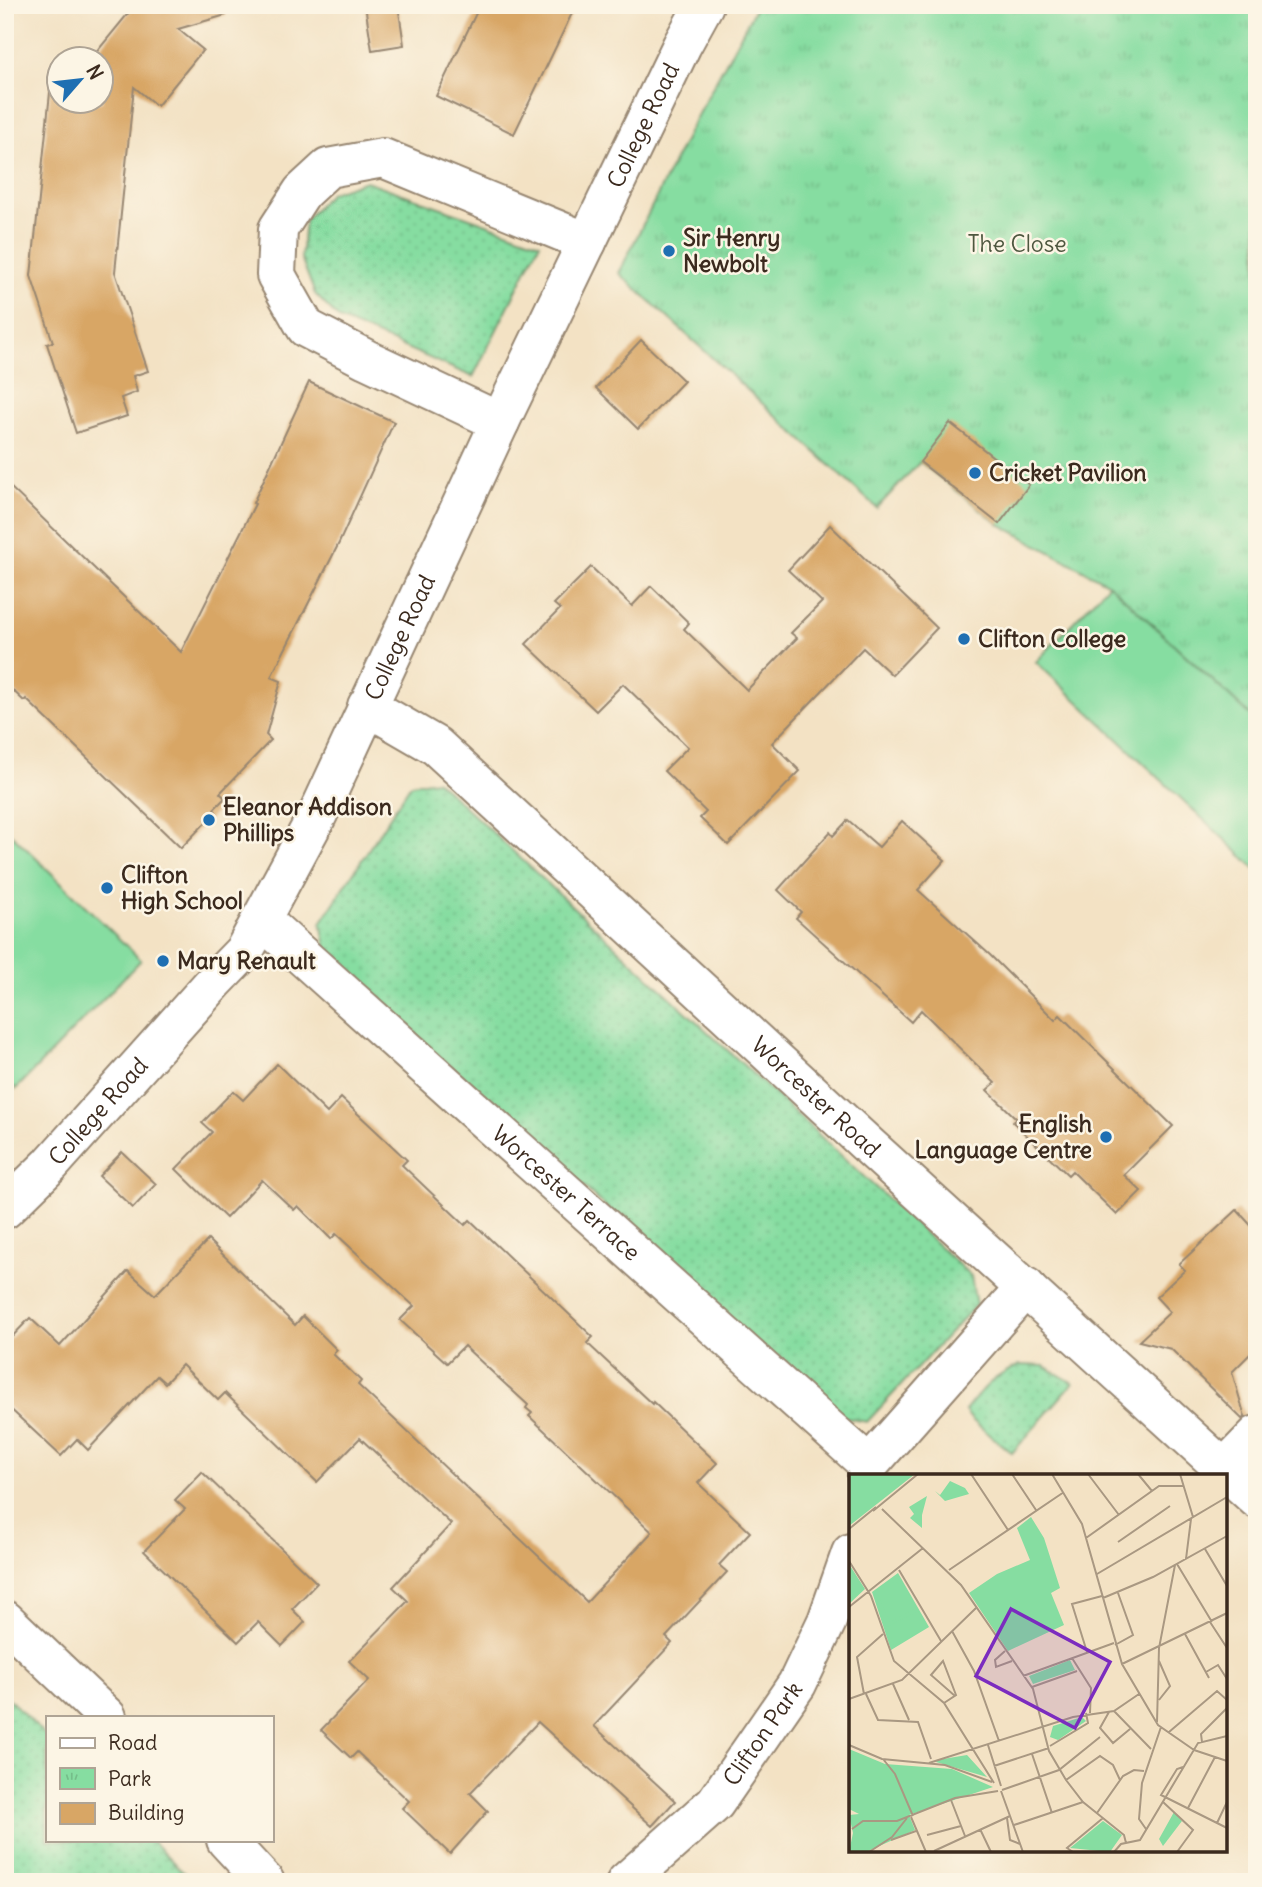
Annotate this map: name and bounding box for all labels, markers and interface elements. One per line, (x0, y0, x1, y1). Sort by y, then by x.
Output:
north arrow (46, 46, 116, 116)
street label: College Road (600, 58, 685, 192)
text: N (81, 61, 109, 83)
place label: Sir Henry Newbolt (683, 223, 780, 278)
park label: The Close (967, 229, 1067, 258)
marker: Sir Henry Newbolt (661, 243, 677, 259)
place label: Cricket Pavilion (989, 458, 1147, 487)
marker: Cricket Pavilion (967, 465, 983, 481)
street label: College Road (358, 570, 441, 705)
place label: Clifton College (978, 624, 1126, 653)
marker: Clifton College (956, 631, 972, 647)
place label: Eleanor Addison Phillips (223, 792, 392, 847)
marker: Eleanor Addison Phillips (201, 812, 217, 828)
place label: Clifton High School (121, 860, 243, 915)
marker: Clifton High School (99, 880, 115, 896)
place label: Mary Renault (177, 946, 316, 975)
marker: Mary Renault (155, 953, 171, 969)
street label: Worcester Road (746, 1030, 887, 1163)
street label: College Road (42, 1051, 154, 1171)
place label: English Language Centre (914, 1109, 1092, 1164)
street label: Worcester Terrace (486, 1119, 646, 1267)
marker: English Language Centre (1098, 1129, 1114, 1145)
inset map (849, 1474, 1227, 1852)
street label: Clifton Park (716, 1676, 808, 1791)
legend (46, 1716, 273, 1842)
text: Road (108, 1729, 157, 1756)
text: Park (108, 1765, 151, 1792)
text: Building (108, 1799, 184, 1826)

